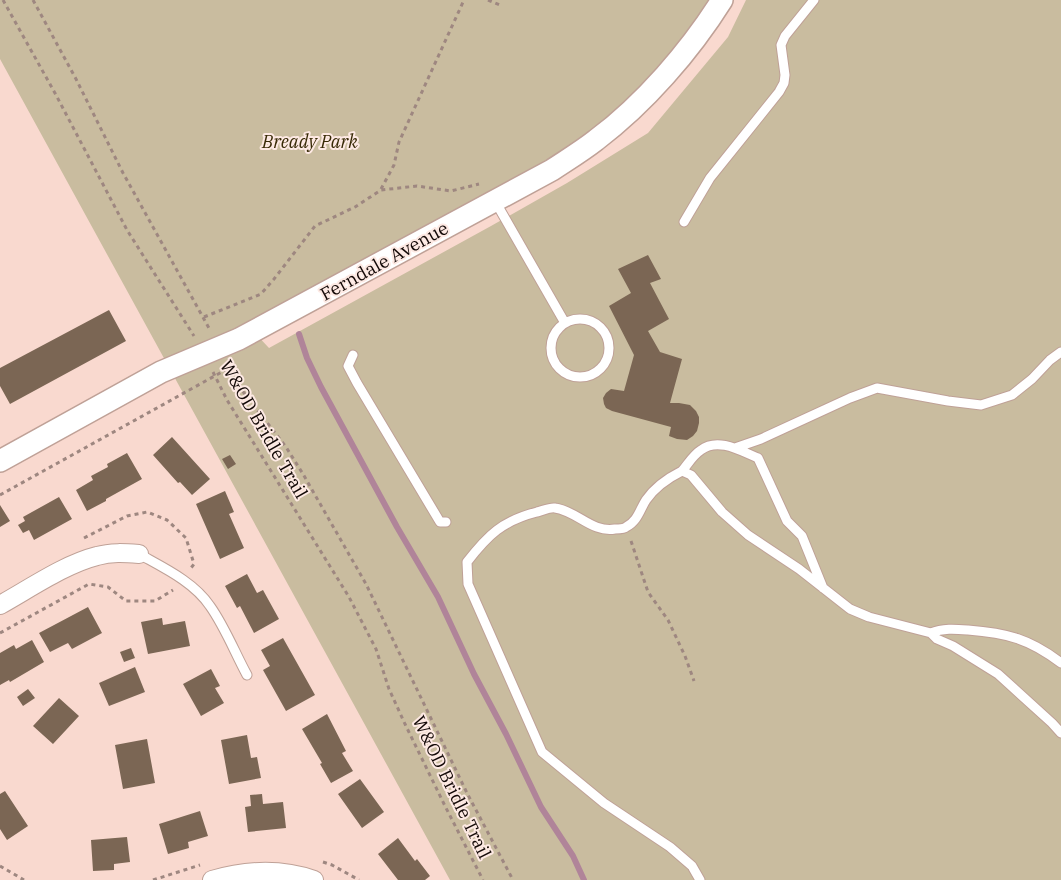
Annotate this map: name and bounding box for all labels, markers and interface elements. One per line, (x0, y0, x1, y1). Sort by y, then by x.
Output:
park label: Bready Park (261, 130, 358, 153)
street label: Ferndale Avenue (316, 216, 452, 306)
street label: W&OD Bridle Trail (215, 356, 313, 502)
street label: W&OD Bridle Trail (407, 712, 497, 862)

